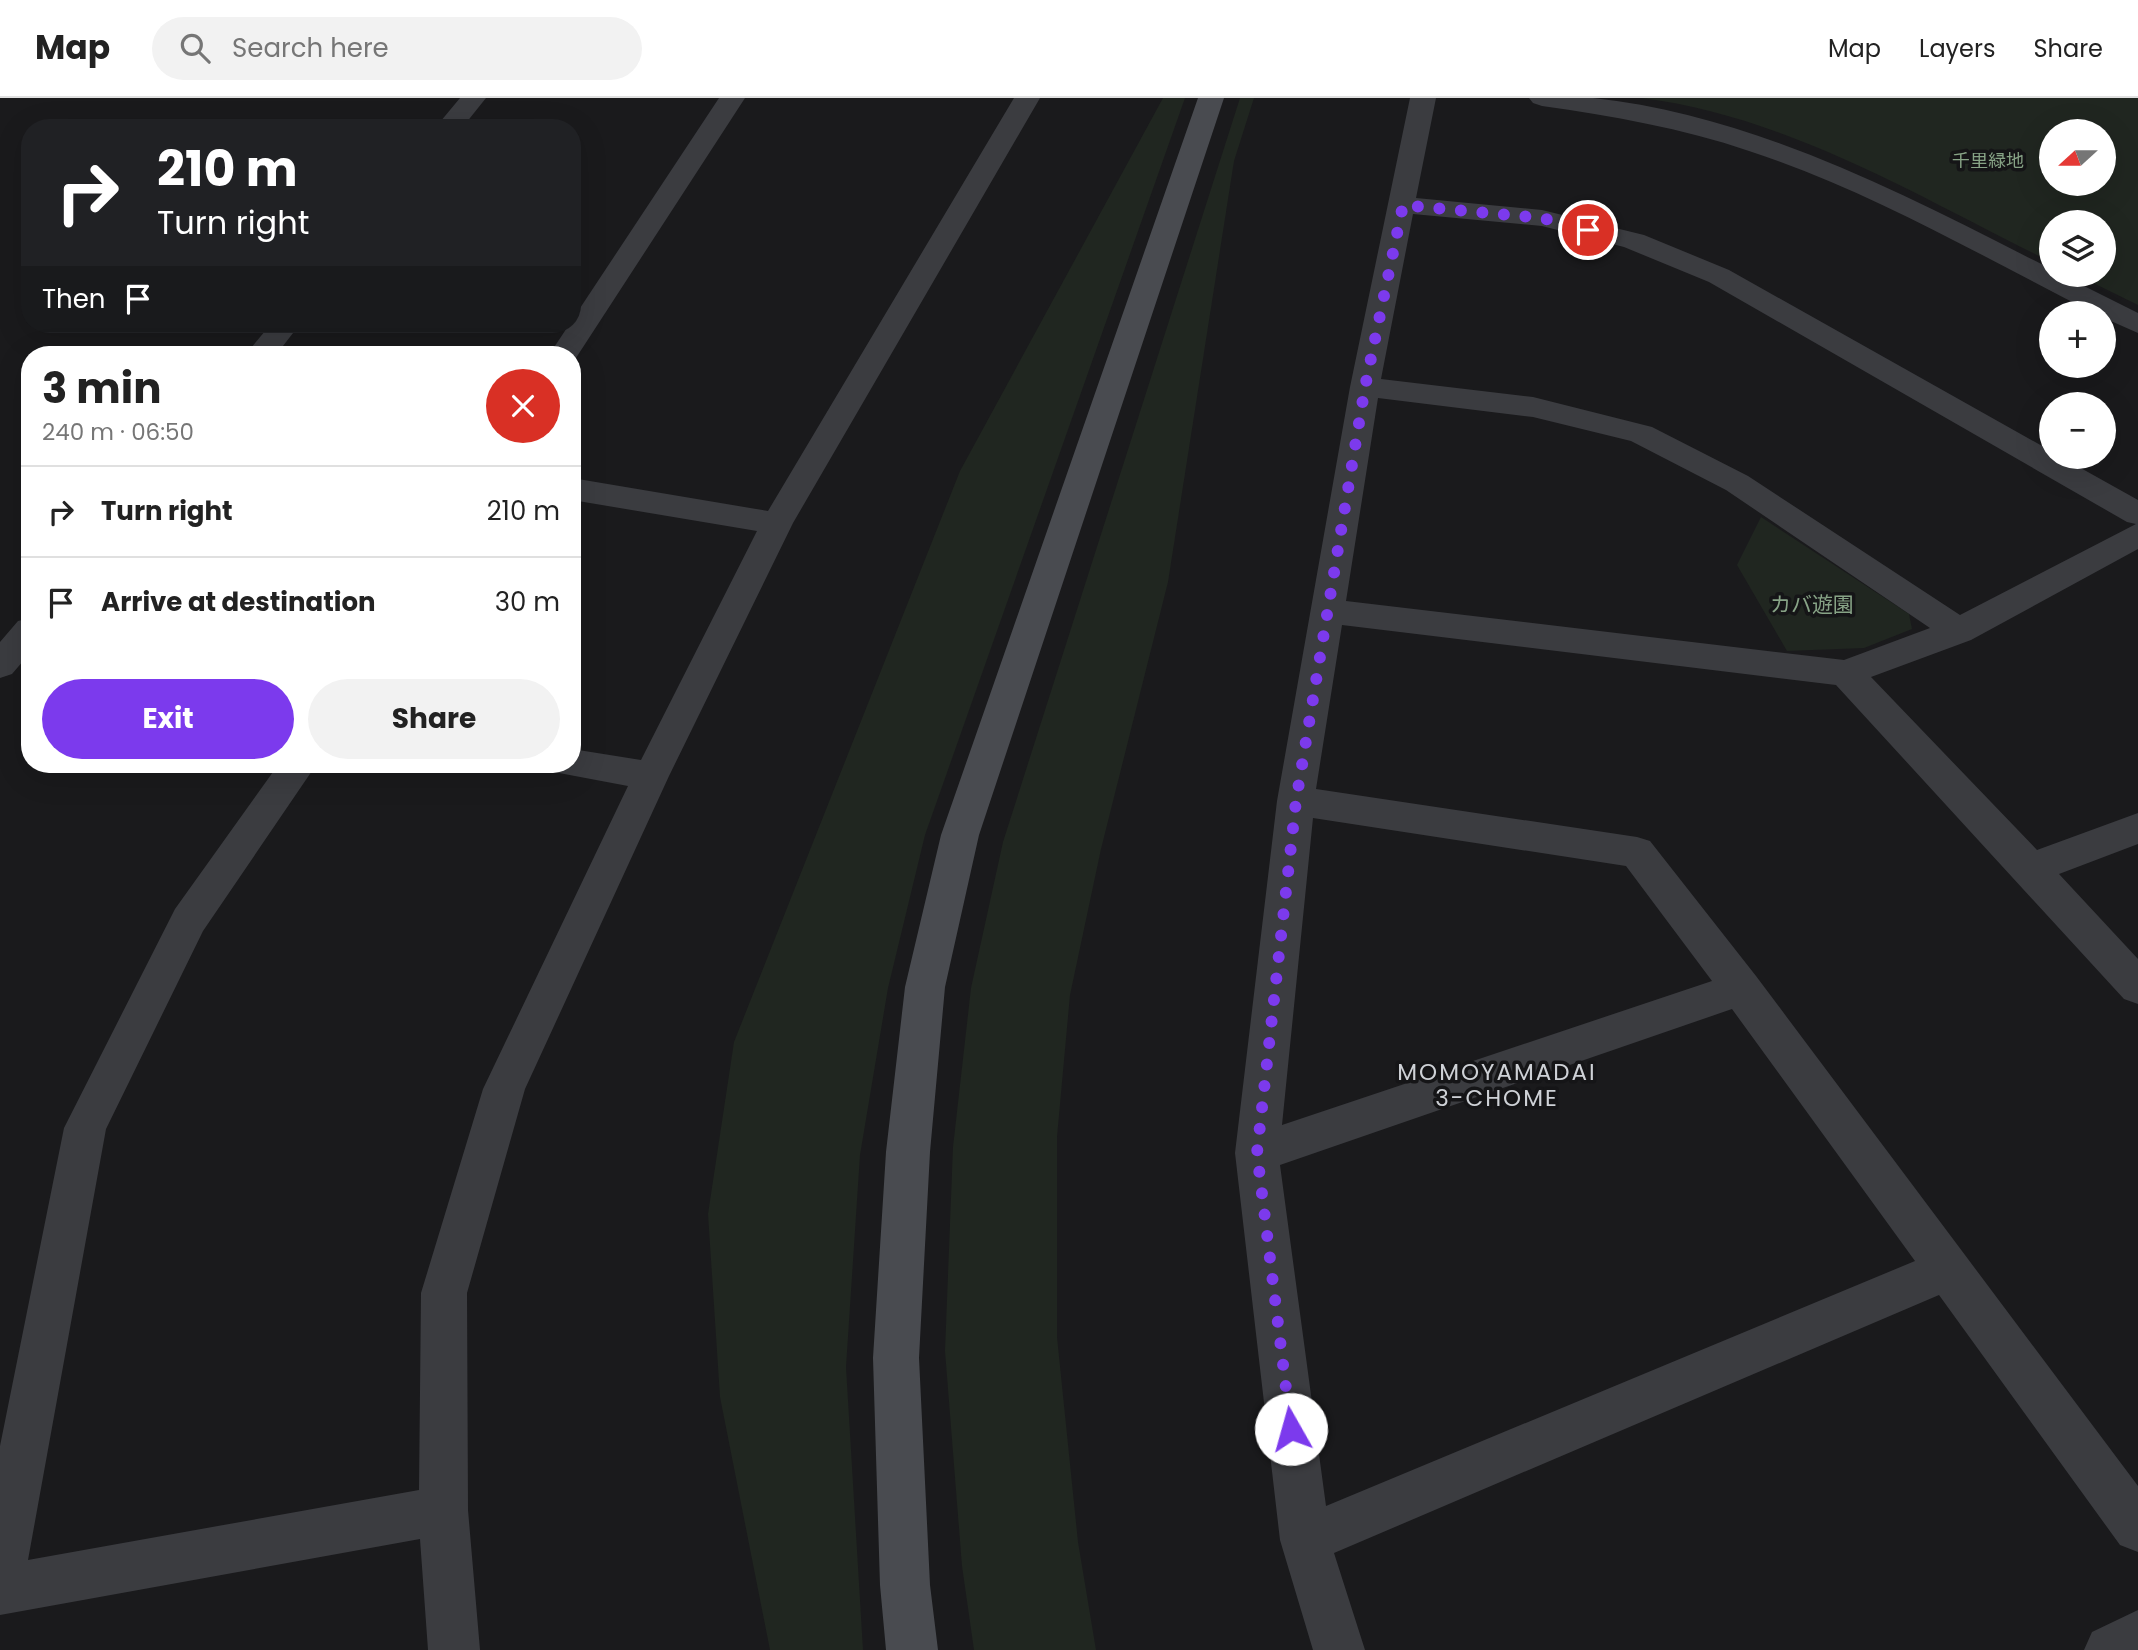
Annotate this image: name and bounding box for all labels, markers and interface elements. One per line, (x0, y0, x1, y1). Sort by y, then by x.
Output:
search box (152, 17, 642, 80)
text: Map (35, 24, 110, 71)
icon: search (176, 29, 214, 67)
text: Search here (232, 30, 389, 66)
text: Map (1828, 32, 1881, 65)
text: Layers (1919, 32, 1995, 65)
text: Share (2033, 32, 2103, 65)
north arrow (2039, 119, 2116, 196)
map controls (2039, 119, 2116, 469)
text: 210 m (157, 135, 298, 203)
icon: right (42, 147, 133, 238)
park label: 千里緑地 (1952, 148, 2024, 173)
text: Turn right (157, 200, 309, 245)
pin (1558, 200, 1618, 260)
button: layers (2039, 210, 2116, 287)
icon: arrive (1569, 211, 1607, 249)
icon: arrive (119, 280, 157, 318)
text: Then (42, 281, 105, 317)
button: + (2039, 301, 2116, 378)
text: 3 min (42, 359, 162, 418)
button: close (486, 369, 560, 443)
button: − (2039, 392, 2116, 469)
text: 240 m · 06:50 (42, 416, 194, 448)
icon: right (42, 493, 80, 531)
text: Turn right (101, 493, 233, 529)
text: 210 m (487, 493, 560, 529)
icon: arrive (42, 584, 80, 622)
text: Arrive at destination (101, 584, 376, 620)
text: 30 m (495, 584, 560, 620)
park label: カバ遊園 (1770, 590, 1854, 619)
button: Exit (42, 679, 294, 759)
button: Share (308, 679, 560, 759)
district label: MOMOYAMADAI 3-CHOME (1397, 1056, 1597, 1114)
position arrow (1254, 1392, 1328, 1466)

